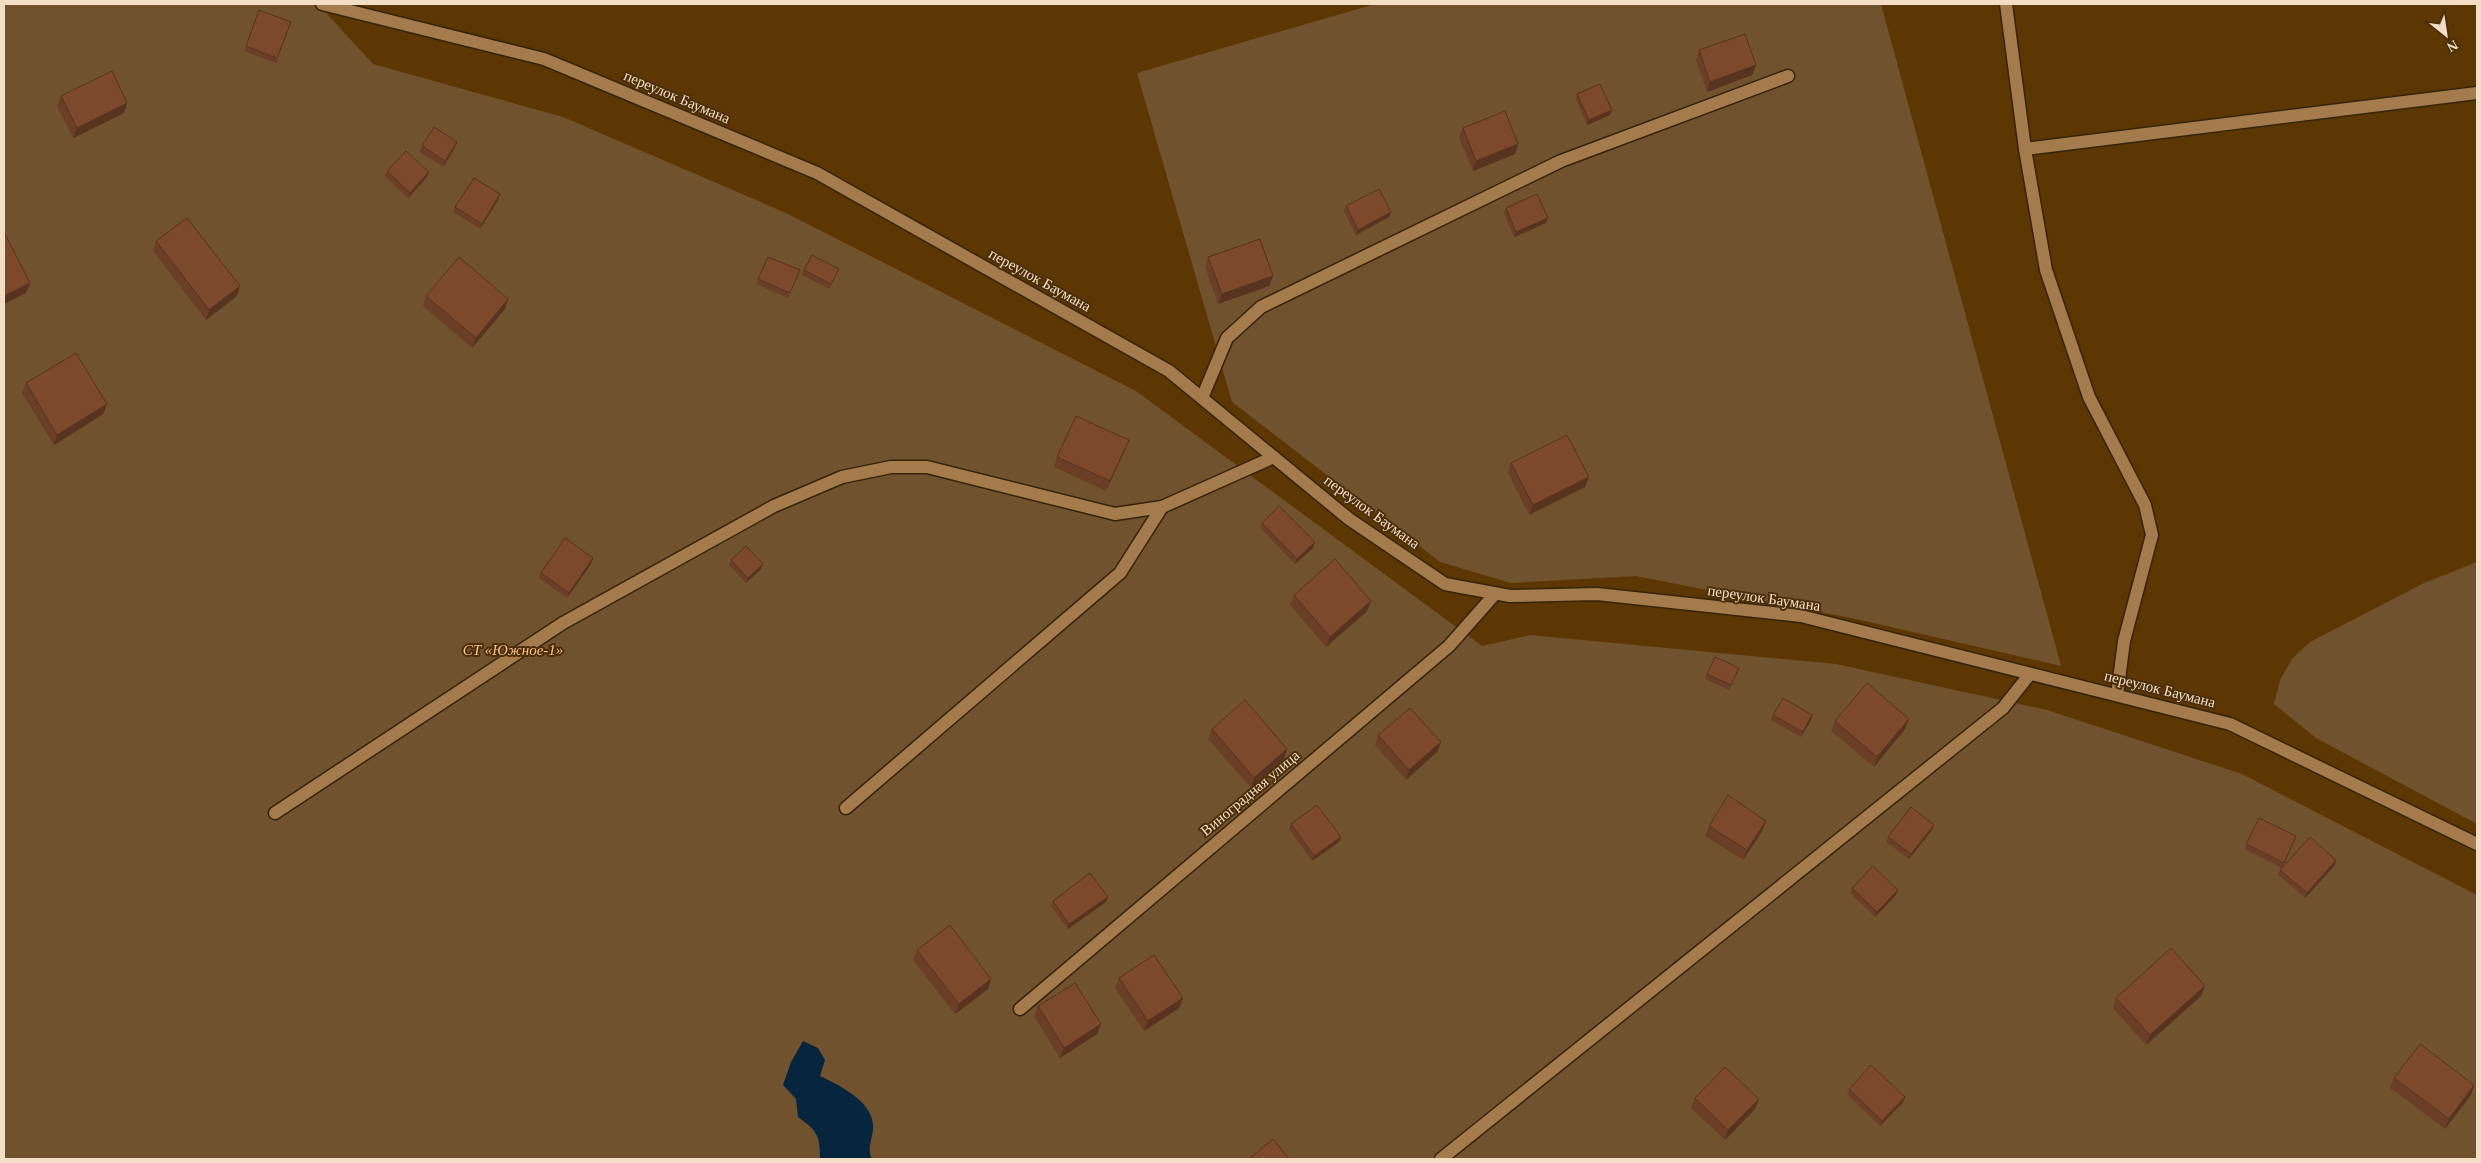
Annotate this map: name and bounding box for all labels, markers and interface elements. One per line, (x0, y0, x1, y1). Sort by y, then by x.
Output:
north arrow (2421, 10, 2471, 60)
text: N (2444, 37, 2460, 55)
street label: переулок Баумана (621, 67, 733, 127)
street label: переулок Баумана (986, 245, 1094, 315)
street label: переулок Баумана (1321, 472, 1423, 552)
street label: переулок Баумана (1706, 582, 1822, 614)
park label: СТ «Южное-1» (463, 642, 563, 658)
street label: переулок Баумана (2103, 667, 2218, 711)
street label: Виноградная улица (1197, 747, 1303, 839)

